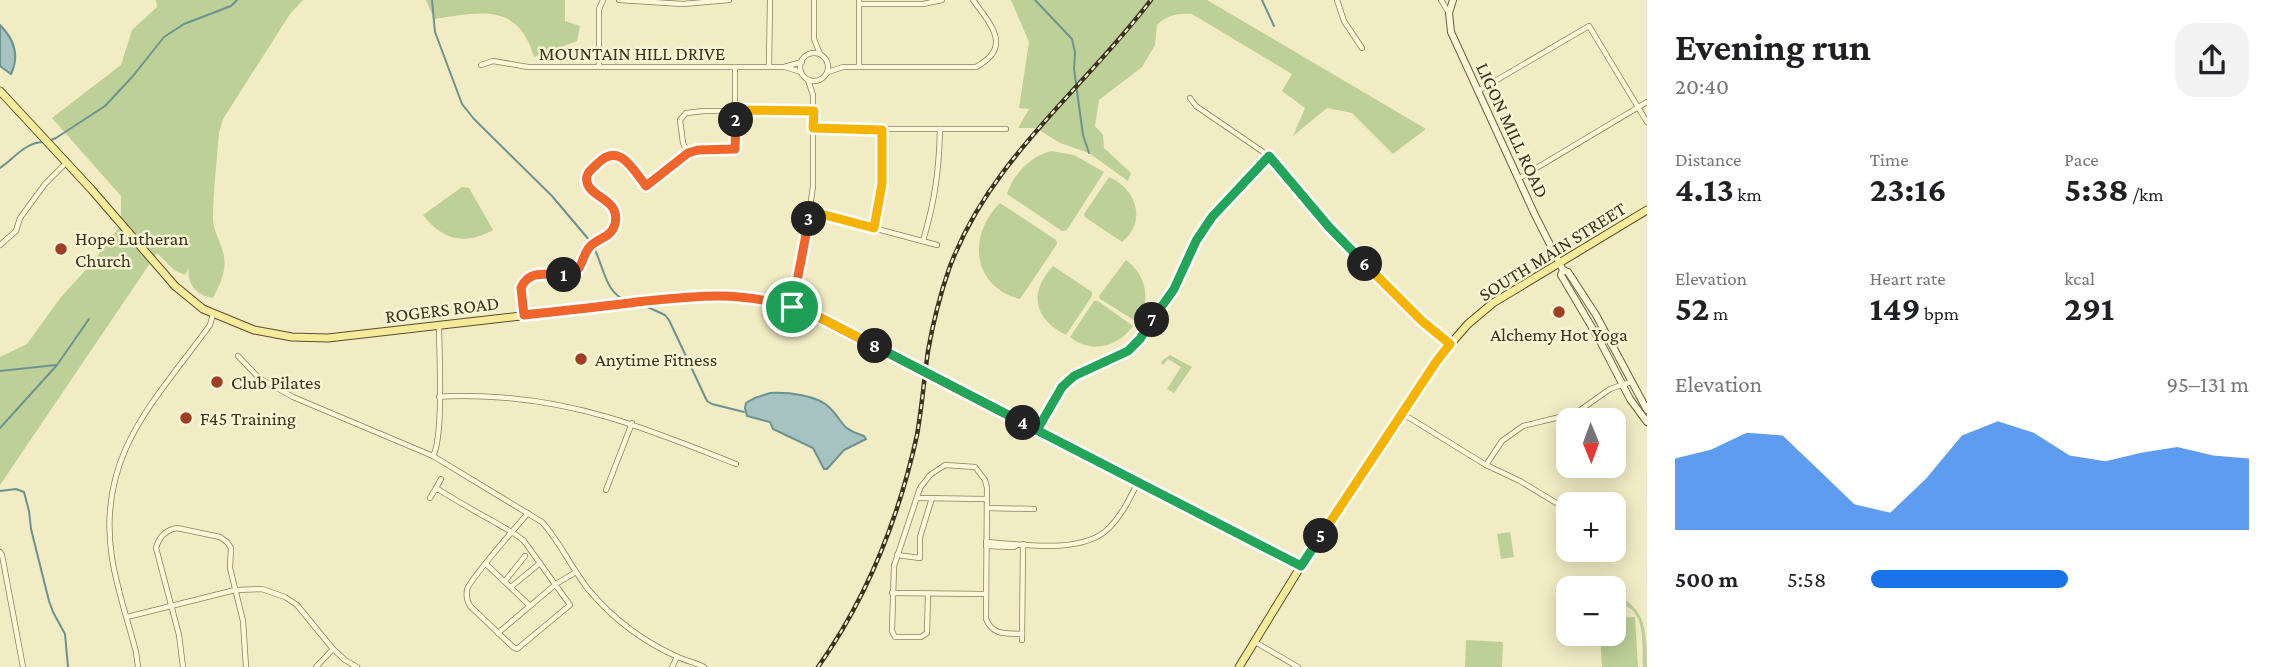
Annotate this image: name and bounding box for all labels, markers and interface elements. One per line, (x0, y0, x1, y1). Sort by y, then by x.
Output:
button: share (2175, 23, 2249, 97)
text: Evening run (1675, 26, 1871, 68)
street label: MOUNTAIN HILL DRIVE (539, 43, 725, 64)
street label: LIGON MILL ROAD (1472, 59, 1553, 201)
text: 20:40 (1675, 73, 1729, 99)
pin: 2 (718, 102, 754, 138)
text: 2 (731, 109, 740, 130)
text: Distance (1675, 149, 1741, 170)
text: Time (1870, 149, 1909, 170)
text: Pace (2064, 149, 2099, 170)
text: 4.13 (1675, 170, 1734, 209)
text: 23:16 (1870, 170, 1947, 209)
text: 5:38 (2064, 170, 2129, 209)
text: km (1734, 184, 1762, 205)
text: /km (2129, 184, 2163, 205)
street label: SOUTH MAIN STREET (1475, 197, 1630, 305)
pin: 3 (792, 202, 826, 236)
text: 3 (804, 208, 813, 229)
place label: Hope Lutheran Church (75, 228, 188, 271)
marker: Hope Lutheran Church (53, 241, 69, 257)
pin: 6 (1348, 246, 1382, 282)
text: 6 (1359, 253, 1370, 274)
pin: 1 (546, 258, 582, 292)
text: 1 (560, 264, 567, 285)
text: Elevation (1675, 268, 1747, 289)
text: Heart rate (1870, 268, 1946, 289)
text: kcal (2064, 268, 2095, 289)
pin (762, 277, 822, 337)
icon: arrive (773, 288, 811, 326)
text: 52 (1675, 289, 1709, 328)
text: 149 (1870, 289, 1921, 328)
text: 291 (2064, 289, 2114, 328)
street label: ROGERS ROAD (384, 292, 500, 327)
pin: 7 (1134, 302, 1170, 338)
text: m (1709, 303, 1728, 324)
text: bpm (1921, 303, 1959, 324)
marker: Alchemy Hot Yoga (1551, 304, 1567, 320)
text: 7 (1147, 309, 1156, 330)
place label: Alchemy Hot Yoga (1490, 324, 1628, 345)
pin: 8 (858, 328, 892, 364)
text: 8 (869, 335, 880, 356)
place label: Anytime Fitness (595, 349, 717, 370)
marker: Anytime Fitness (573, 351, 589, 367)
text: Elevation (1675, 371, 1762, 397)
text: 95–131 m (2166, 371, 2249, 397)
place label: Club Pilates (231, 372, 321, 393)
marker: Club Pilates (209, 374, 225, 390)
pin: 4 (1006, 406, 1040, 440)
place label: F45 Training (200, 408, 296, 429)
north arrow (1556, 408, 1626, 478)
map controls (1556, 408, 1626, 646)
marker: F45 Training (178, 410, 194, 426)
text: 4 (1017, 412, 1028, 433)
button: + (1556, 492, 1626, 562)
pin: 5 (1304, 518, 1338, 554)
text: 5 (1316, 525, 1325, 546)
text: 500 m (1675, 566, 1738, 592)
text: 5:58 (1787, 566, 1826, 592)
button: − (1556, 576, 1626, 646)

